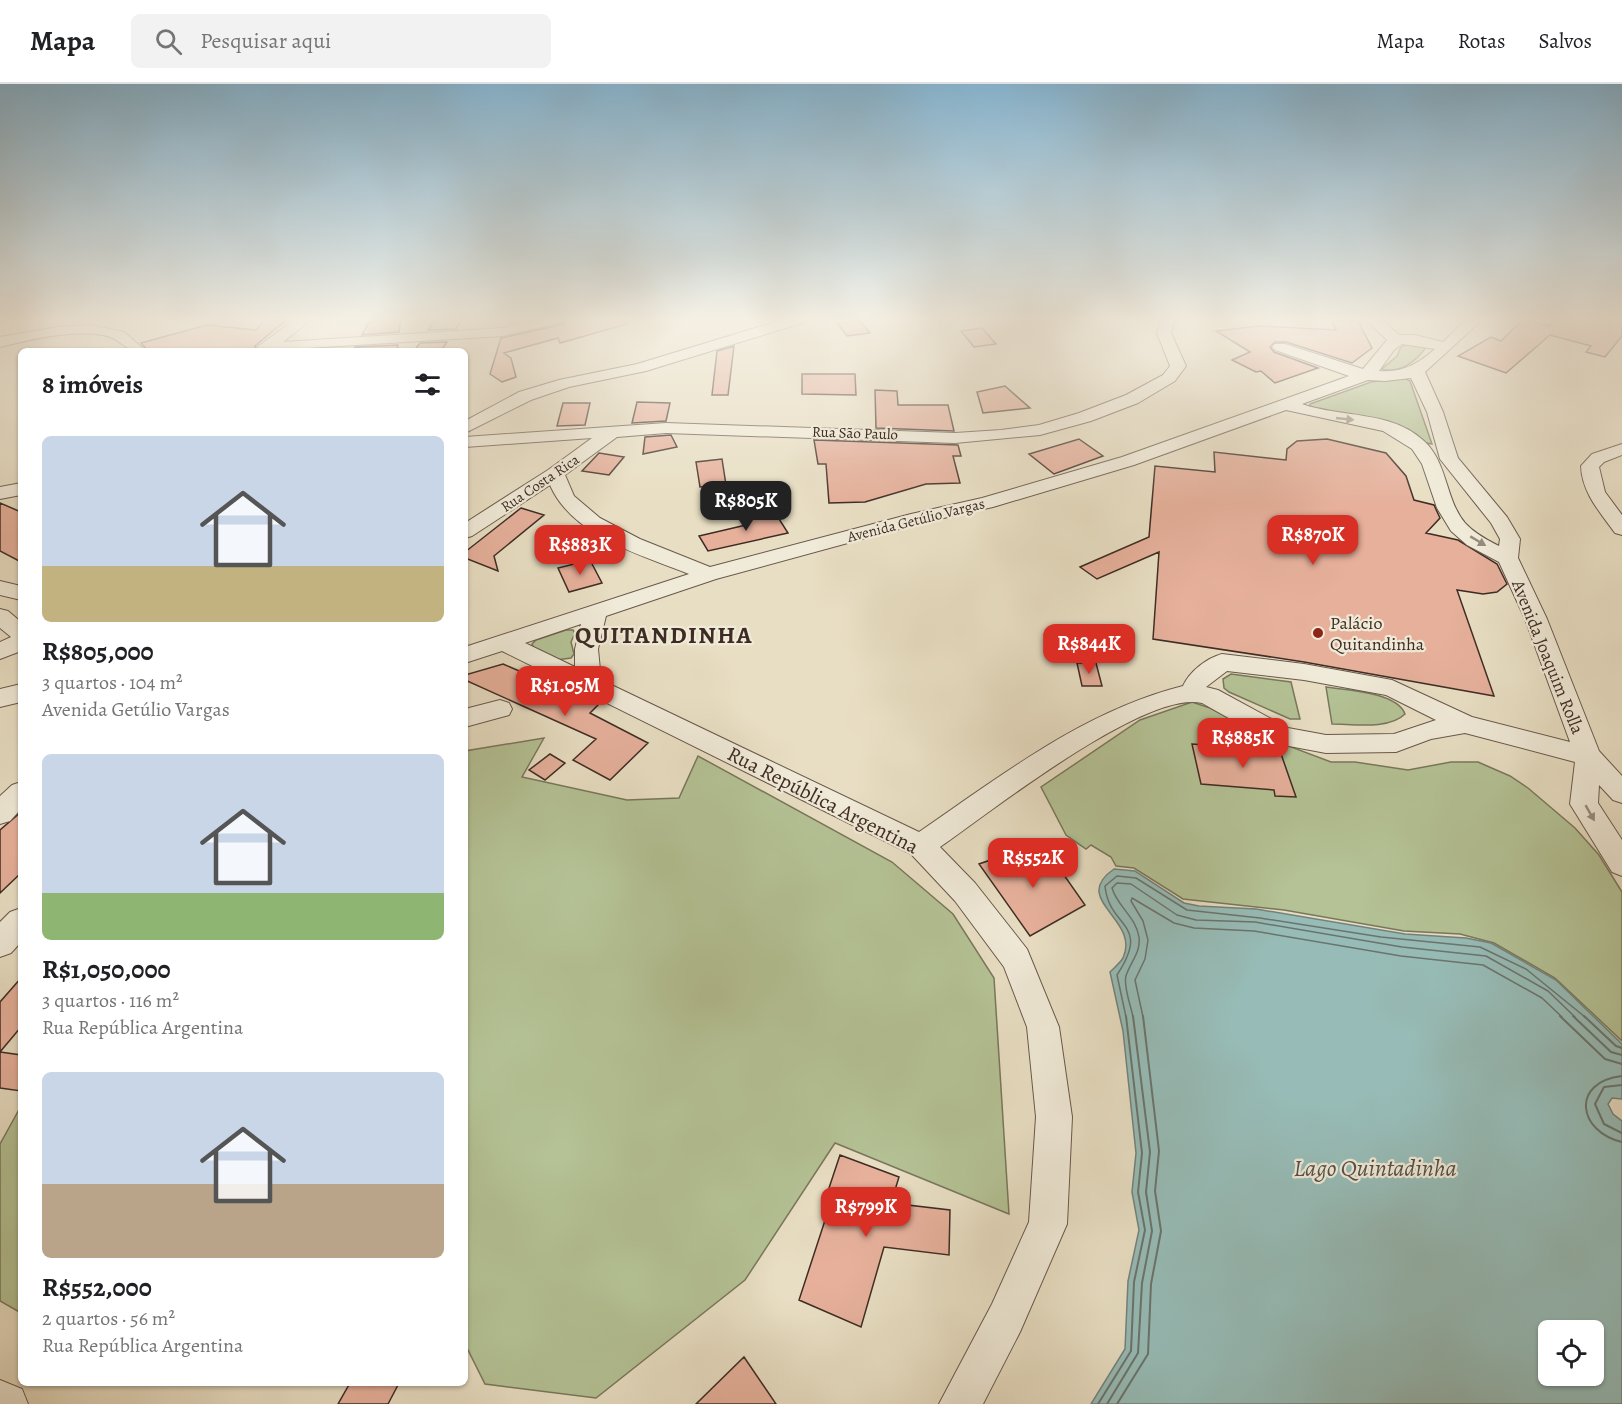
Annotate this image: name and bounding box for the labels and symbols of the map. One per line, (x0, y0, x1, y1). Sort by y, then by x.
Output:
one-way arrow (1335, 414, 1354, 424)
street label: Rua São Paulo (812, 422, 898, 444)
street label: Rua Costa Rica (497, 449, 583, 517)
pin: R$805K (697, 481, 795, 532)
street label: Avenida Getúlio Vargas (844, 493, 987, 547)
pin: R$870K (1264, 515, 1362, 566)
pin: R$883K (531, 525, 629, 576)
one-way arrow (1470, 536, 1486, 547)
street label: Avenida Joaquim Rolla (1506, 575, 1590, 738)
place label: Palácio Quitandinha (1330, 611, 1425, 656)
district label: QUITANDINHA (575, 619, 753, 651)
pin: R$844K (1040, 624, 1138, 675)
marker: Palácio Quitandinha (1311, 626, 1325, 640)
pin: R$1.05M (510, 666, 620, 717)
pin: R$885K (1194, 718, 1292, 769)
street label: Rua República Argentina (722, 740, 924, 861)
one-way arrow (1585, 805, 1595, 822)
pin: R$552K (984, 838, 1082, 889)
water label: Lago Quintadinha (1293, 1152, 1457, 1184)
pin: R$799K (817, 1187, 915, 1238)

